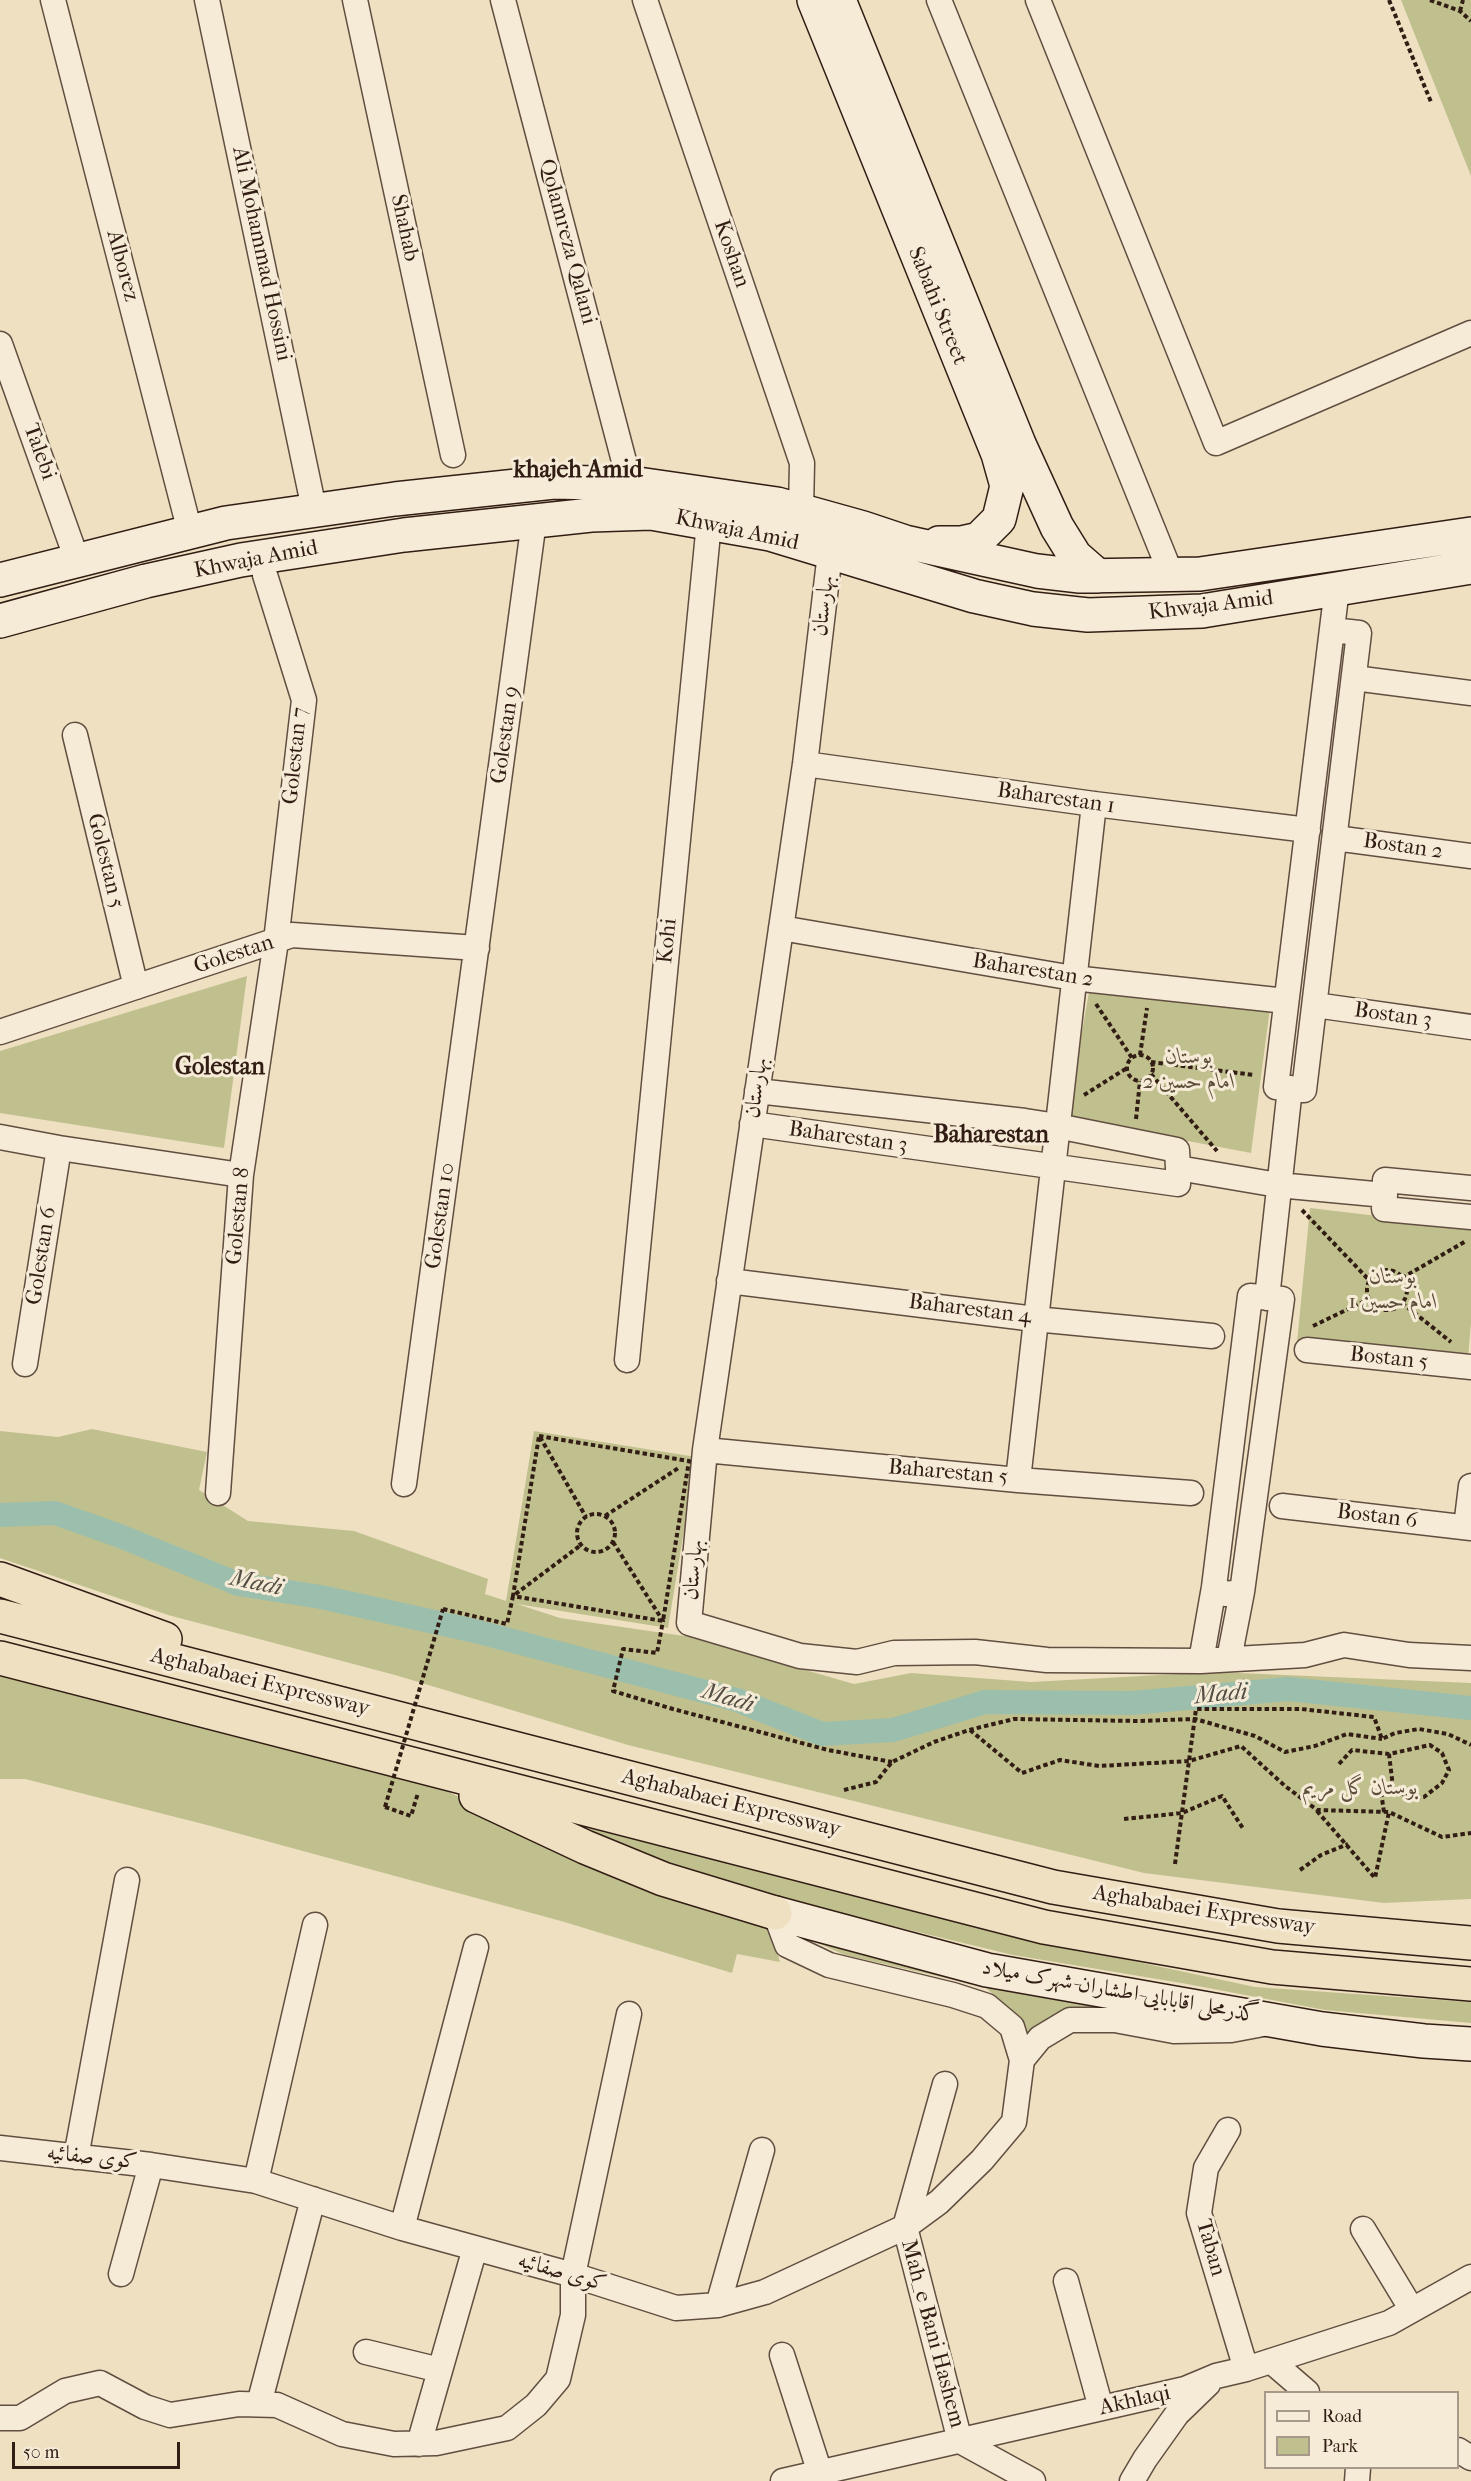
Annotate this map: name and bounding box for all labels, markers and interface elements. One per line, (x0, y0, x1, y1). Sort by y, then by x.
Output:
street label: Ali Mohammad Hossini (225, 144, 297, 364)
street label: Qolamreza Qalani (532, 157, 602, 327)
street label: Shahab (384, 192, 424, 264)
street label: Koshan (707, 217, 755, 291)
street label: Alborez (100, 228, 144, 304)
street label: Sabahi Street (901, 243, 973, 369)
street label: Talebi (17, 420, 61, 484)
district label: khajeh Amid (514, 457, 642, 485)
street label: Khwaja Amid (673, 505, 801, 557)
street label: Khwaja Amid (192, 535, 320, 585)
street label: بهارستان (807, 574, 841, 638)
street label: Khwaja Amid (1147, 585, 1275, 627)
street label: Golestan 9 (486, 684, 526, 786)
street label: Golestan 7 (278, 706, 314, 806)
street label: Baharestan 1 (995, 778, 1117, 820)
street label: Golestan 5 (81, 811, 129, 911)
street label: Bostan 2 (1361, 828, 1445, 866)
street label: Kohi (652, 917, 684, 965)
street label: Golestan (191, 930, 277, 980)
street label: Baharestan 2 (971, 948, 1095, 994)
street label: Bostan 3 (1352, 997, 1434, 1035)
park label: بوستان امام حسین 2 (1143, 1045, 1235, 1096)
district label: Golestan (175, 1054, 265, 1082)
street label: بهارستان (740, 1056, 774, 1120)
street label: Baharestan 3 (787, 1117, 909, 1159)
district label: Baharestan (933, 1122, 1049, 1150)
street label: Golestan 10 (420, 1161, 462, 1271)
street label: Golestan 8 (222, 1166, 256, 1266)
street label: Golestan 6 (21, 1205, 63, 1307)
park label: بوستان امام حسین 1 (1348, 1265, 1438, 1316)
street label: Baharestan 4 (907, 1289, 1033, 1331)
street label: Bostan 5 (1349, 1342, 1429, 1376)
street label: Baharestan 5 (887, 1455, 1009, 1491)
street label: Bostan 6 (1335, 1499, 1419, 1535)
street label: بهارستان (678, 1538, 710, 1602)
water label: Madi (227, 1564, 285, 1604)
street label: Aghababaei Expressway (148, 1643, 372, 1723)
water label: Madi (699, 1678, 757, 1720)
water label: Madi (1194, 1678, 1248, 1712)
street label: Aghababaei Expressway (619, 1764, 843, 1844)
park label: بوستان گل مریم (1302, 1776, 1418, 1802)
street label: Aghababaei Expressway (1091, 1880, 1317, 1942)
street label: گذرمحلی اقابابایی-اطشاران-شهرک میلاد (980, 1955, 1260, 2029)
street label: کوی صفائیه (45, 2140, 139, 2176)
street label: Taban (1189, 2217, 1231, 2279)
street label: Mah_e Bani Hashem (894, 2237, 970, 2431)
street label: کوی صفائیه (515, 2248, 609, 2298)
street label: Akhlaqi (1097, 2380, 1173, 2422)
legend (1264, 2391, 1459, 2469)
text: Road (1322, 2406, 1362, 2427)
scale bar (15, 2430, 183, 2468)
text: Park (1322, 2436, 1358, 2457)
text: 50 m (23, 2442, 59, 2463)

